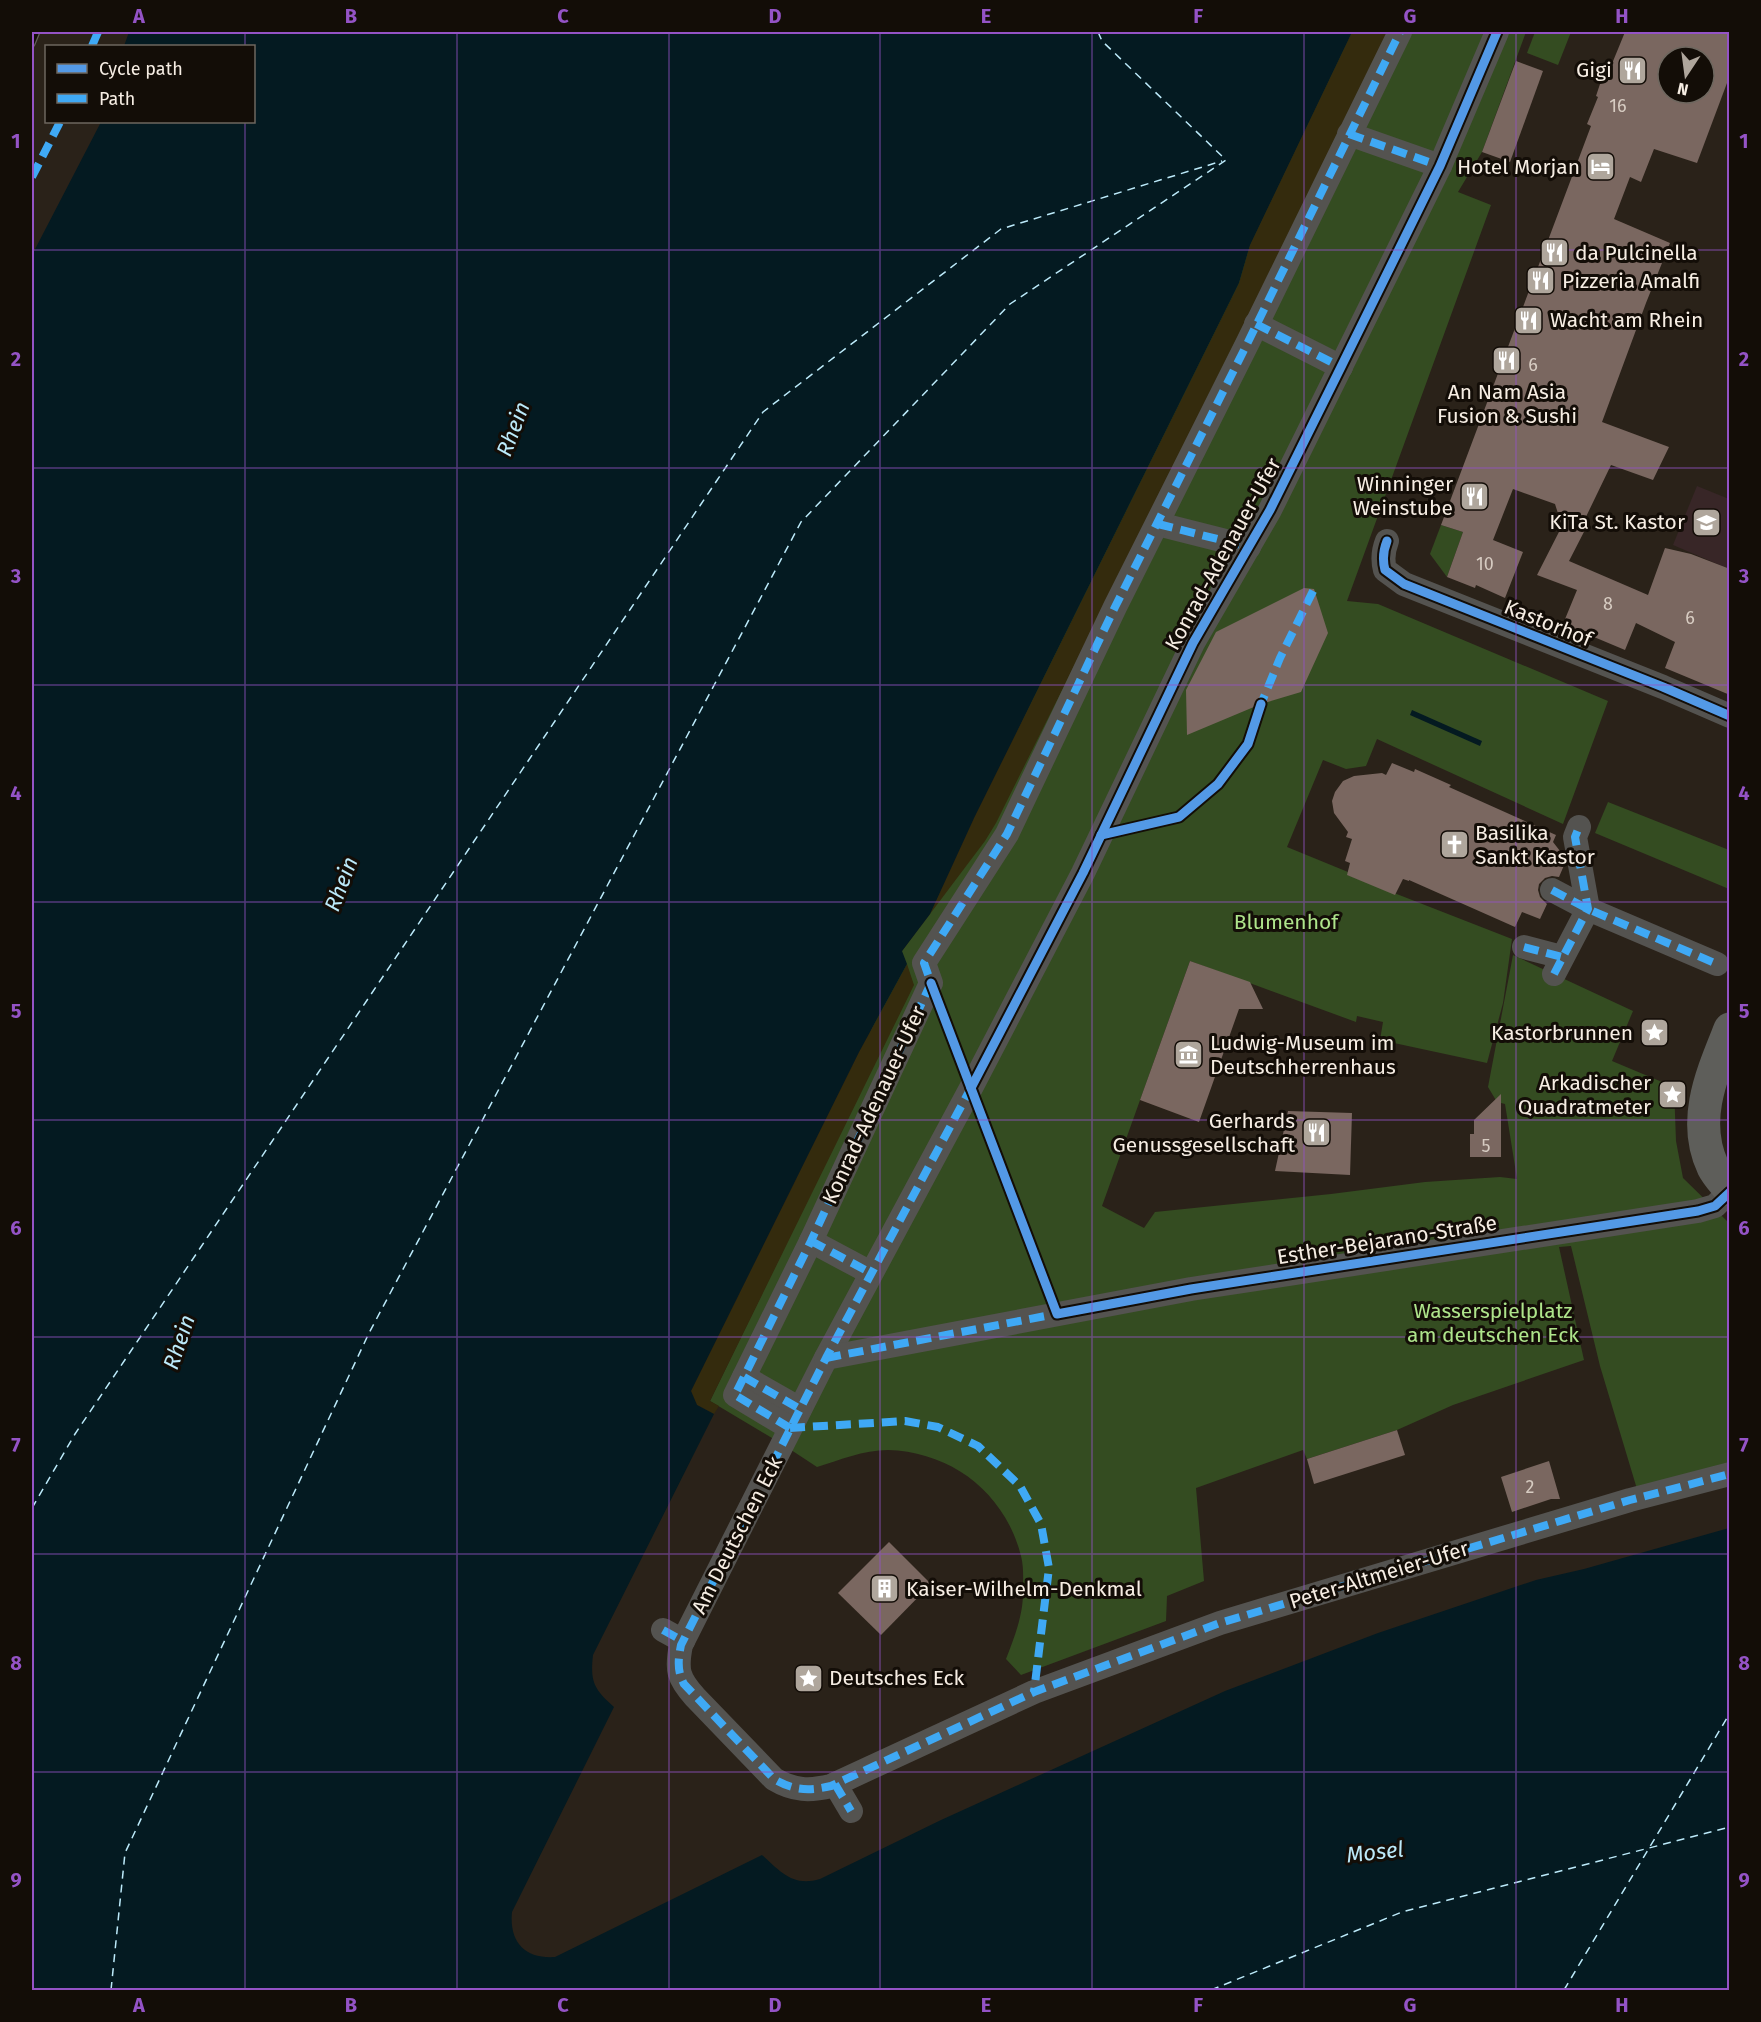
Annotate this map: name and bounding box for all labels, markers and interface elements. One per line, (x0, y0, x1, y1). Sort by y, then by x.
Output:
text: A (132, 4, 146, 28)
text: B (345, 4, 357, 28)
text: C (557, 4, 569, 28)
text: D (768, 4, 782, 28)
text: E (981, 4, 991, 28)
text: F (1193, 4, 1203, 28)
text: G (1404, 4, 1416, 28)
text: H (1615, 4, 1629, 28)
legend (45, 45, 255, 123)
north arrow (1656, 45, 1716, 105)
restaurant icon: Gigi (1617, 54, 1649, 86)
place label: Gigi (1576, 57, 1612, 83)
text: Cycle path (99, 58, 183, 80)
text: N (1675, 79, 1690, 100)
text: Path (99, 88, 135, 110)
house number: 16 (1609, 95, 1627, 117)
text: 1 (11, 129, 21, 153)
text: 1 (1739, 129, 1749, 153)
hotel icon: Hotel Morjan (1585, 151, 1617, 183)
place label: Hotel Morjan (1457, 154, 1580, 180)
restaurant icon: da Pulcinella (1538, 237, 1570, 269)
place label: da Pulcinella (1575, 240, 1698, 266)
restaurant icon: Pizzeria Amalfi (1525, 265, 1557, 297)
place label: Pizzeria Amalfi (1562, 268, 1700, 294)
restaurant icon: Wacht am Rhein (1513, 304, 1545, 336)
place label: Wacht am Rhein (1550, 307, 1703, 333)
restaurant icon: An Nam Asia Fusion & Sushi (1491, 345, 1523, 377)
text: 2 (11, 347, 21, 371)
text: 2 (1739, 347, 1749, 371)
house number: 6 (1528, 354, 1538, 376)
place label: An Nam Asia Fusion & Sushi (1437, 379, 1577, 429)
water label: Rhein (490, 398, 536, 460)
street label: Konrad-Adenauer-Ufer (1159, 453, 1287, 655)
place label: Winninger Weinstube (1353, 471, 1453, 521)
restaurant icon: Winninger Weinstube (1458, 480, 1490, 512)
school or university icon: KiTa St. Kastor (1690, 506, 1722, 538)
place label: KiTa St. Kastor (1549, 509, 1685, 535)
house number: 10 (1476, 553, 1494, 575)
text: 3 (10, 564, 21, 588)
text: 3 (1738, 564, 1749, 588)
house number: 8 (1603, 593, 1613, 615)
street label: Kastorhof (1500, 594, 1598, 653)
house number: 6 (1685, 607, 1695, 629)
text: 4 (10, 781, 22, 805)
text: 4 (1738, 781, 1750, 805)
place label: Basilika Sankt Kastor (1475, 820, 1595, 870)
church icon: Basilika Sankt Kastor (1438, 829, 1470, 861)
water label: Rhein (318, 853, 364, 915)
park label: Blumenhof (1234, 909, 1340, 935)
text: 5 (11, 999, 22, 1023)
text: 5 (1739, 999, 1750, 1023)
street label: Konrad-Adenauer-Ufer (817, 1002, 931, 1208)
place icon: Kastorbrunnen (1638, 1017, 1670, 1049)
place label: Kastorbrunnen (1491, 1020, 1633, 1046)
place label: Ludwig-Museum im Deutschherrenhaus (1210, 1030, 1396, 1080)
museum icon: Ludwig-Museum im Deutschherrenhaus (1173, 1039, 1205, 1071)
place label: Arkadischer Quadratmeter (1518, 1070, 1651, 1120)
place icon: Arkadischer Quadratmeter (1656, 1079, 1688, 1111)
place label: Gerhards Genussgesellschaft (1113, 1108, 1295, 1158)
restaurant icon: Gerhards Genussgesellschaft (1300, 1117, 1332, 1149)
house number: 5 (1481, 1135, 1491, 1157)
street label: Esther-Bejarano-Straße (1275, 1210, 1499, 1270)
text: 6 (10, 1216, 22, 1240)
text: 6 (1738, 1216, 1750, 1240)
park label: Wasserspielplatz am deutschen Eck (1407, 1298, 1579, 1348)
water label: Rhein (157, 1311, 201, 1373)
text: 7 (11, 1433, 21, 1457)
text: 7 (1739, 1433, 1749, 1457)
street label: Am Deutschen Eck (686, 1452, 788, 1618)
house number: 2 (1526, 1476, 1535, 1498)
street label: Peter-Altmeier-Ufer (1286, 1535, 1472, 1615)
building icon: Kaiser-Wilhelm-Denkmal (869, 1573, 901, 1605)
place label: Kaiser-Wilhelm-Denkmal (906, 1576, 1142, 1602)
text: 8 (10, 1651, 22, 1675)
text: 8 (1738, 1651, 1750, 1675)
place icon: Deutsches Eck (792, 1662, 824, 1694)
place label: Deutsches Eck (829, 1665, 965, 1691)
water label: Mosel (1345, 1836, 1405, 1868)
text: 9 (10, 1868, 22, 1892)
text: 9 (1738, 1868, 1750, 1892)
text: A (132, 1993, 146, 2017)
text: B (345, 1993, 357, 2017)
text: C (557, 1993, 569, 2017)
text: D (768, 1993, 782, 2017)
text: E (981, 1993, 991, 2017)
text: F (1193, 1993, 1203, 2017)
text: G (1404, 1993, 1416, 2017)
text: H (1615, 1993, 1629, 2017)

